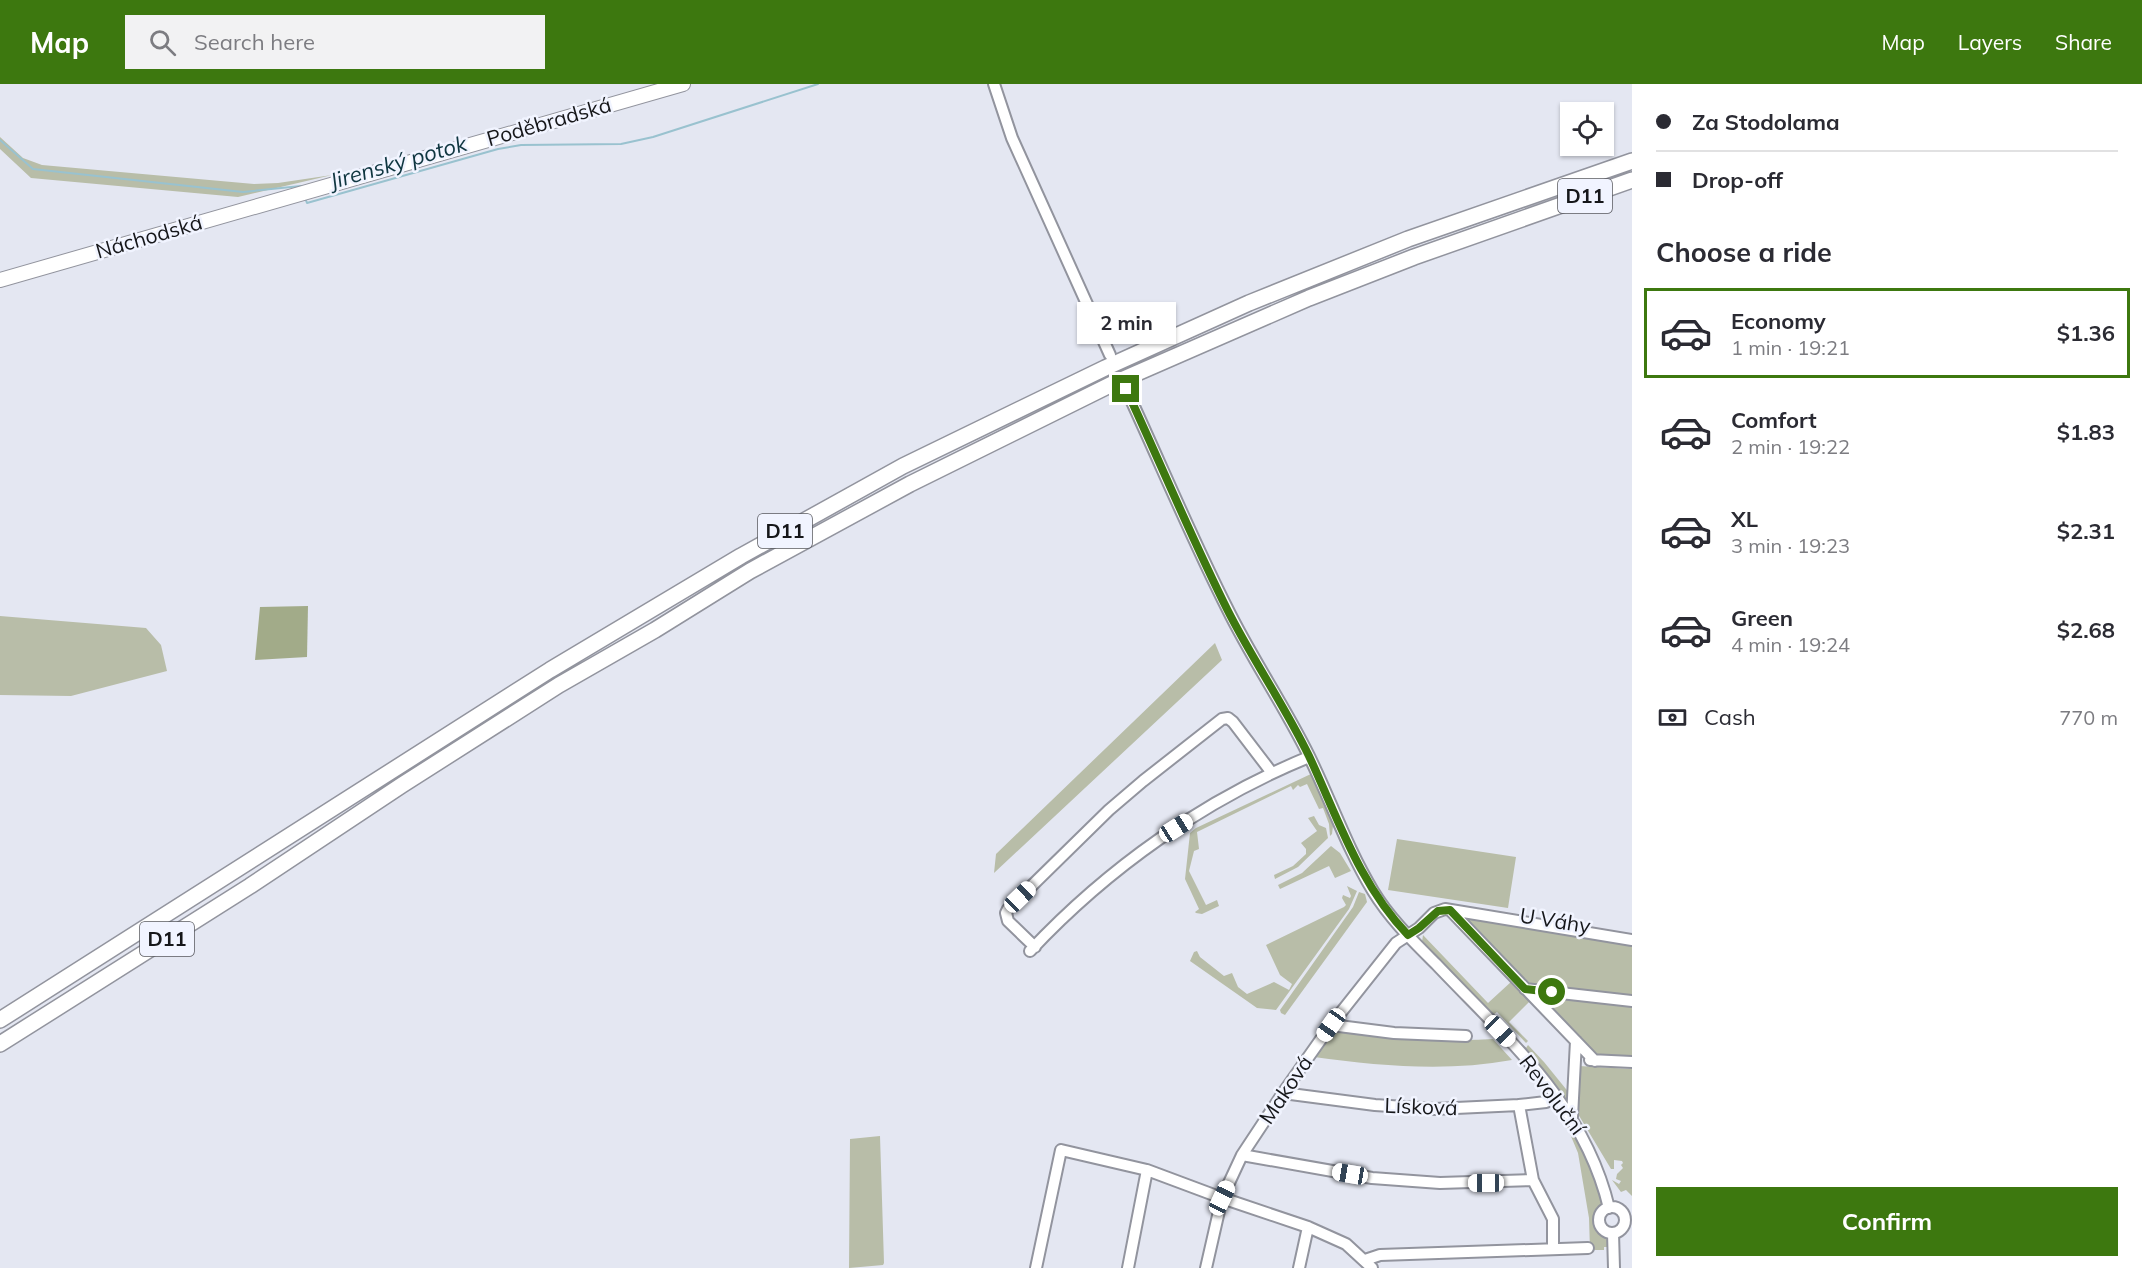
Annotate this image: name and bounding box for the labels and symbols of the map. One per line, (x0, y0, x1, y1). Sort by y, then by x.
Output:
street label: Poděbradská (483, 91, 614, 151)
water label: Jirenský potok (324, 129, 471, 196)
road number: D11 (1558, 179, 1612, 213)
street label: Náchodská (93, 208, 205, 264)
callout: 2 min (1076, 302, 1176, 344)
route end (1112, 375, 1139, 402)
road number: D11 (758, 514, 812, 548)
car (1156, 811, 1196, 845)
car (1001, 878, 1039, 916)
street label: U Váhy (1518, 902, 1592, 938)
road number: D11 (140, 922, 194, 956)
route start (1538, 978, 1565, 1005)
car (1313, 1005, 1349, 1045)
car (1481, 1012, 1519, 1050)
street label: Revoluční (1514, 1049, 1592, 1140)
street label: Maková (1253, 1050, 1317, 1129)
street label: Lísková (1384, 1092, 1458, 1120)
car (1331, 1162, 1369, 1186)
car (1468, 1174, 1504, 1192)
car (1206, 1178, 1238, 1218)

